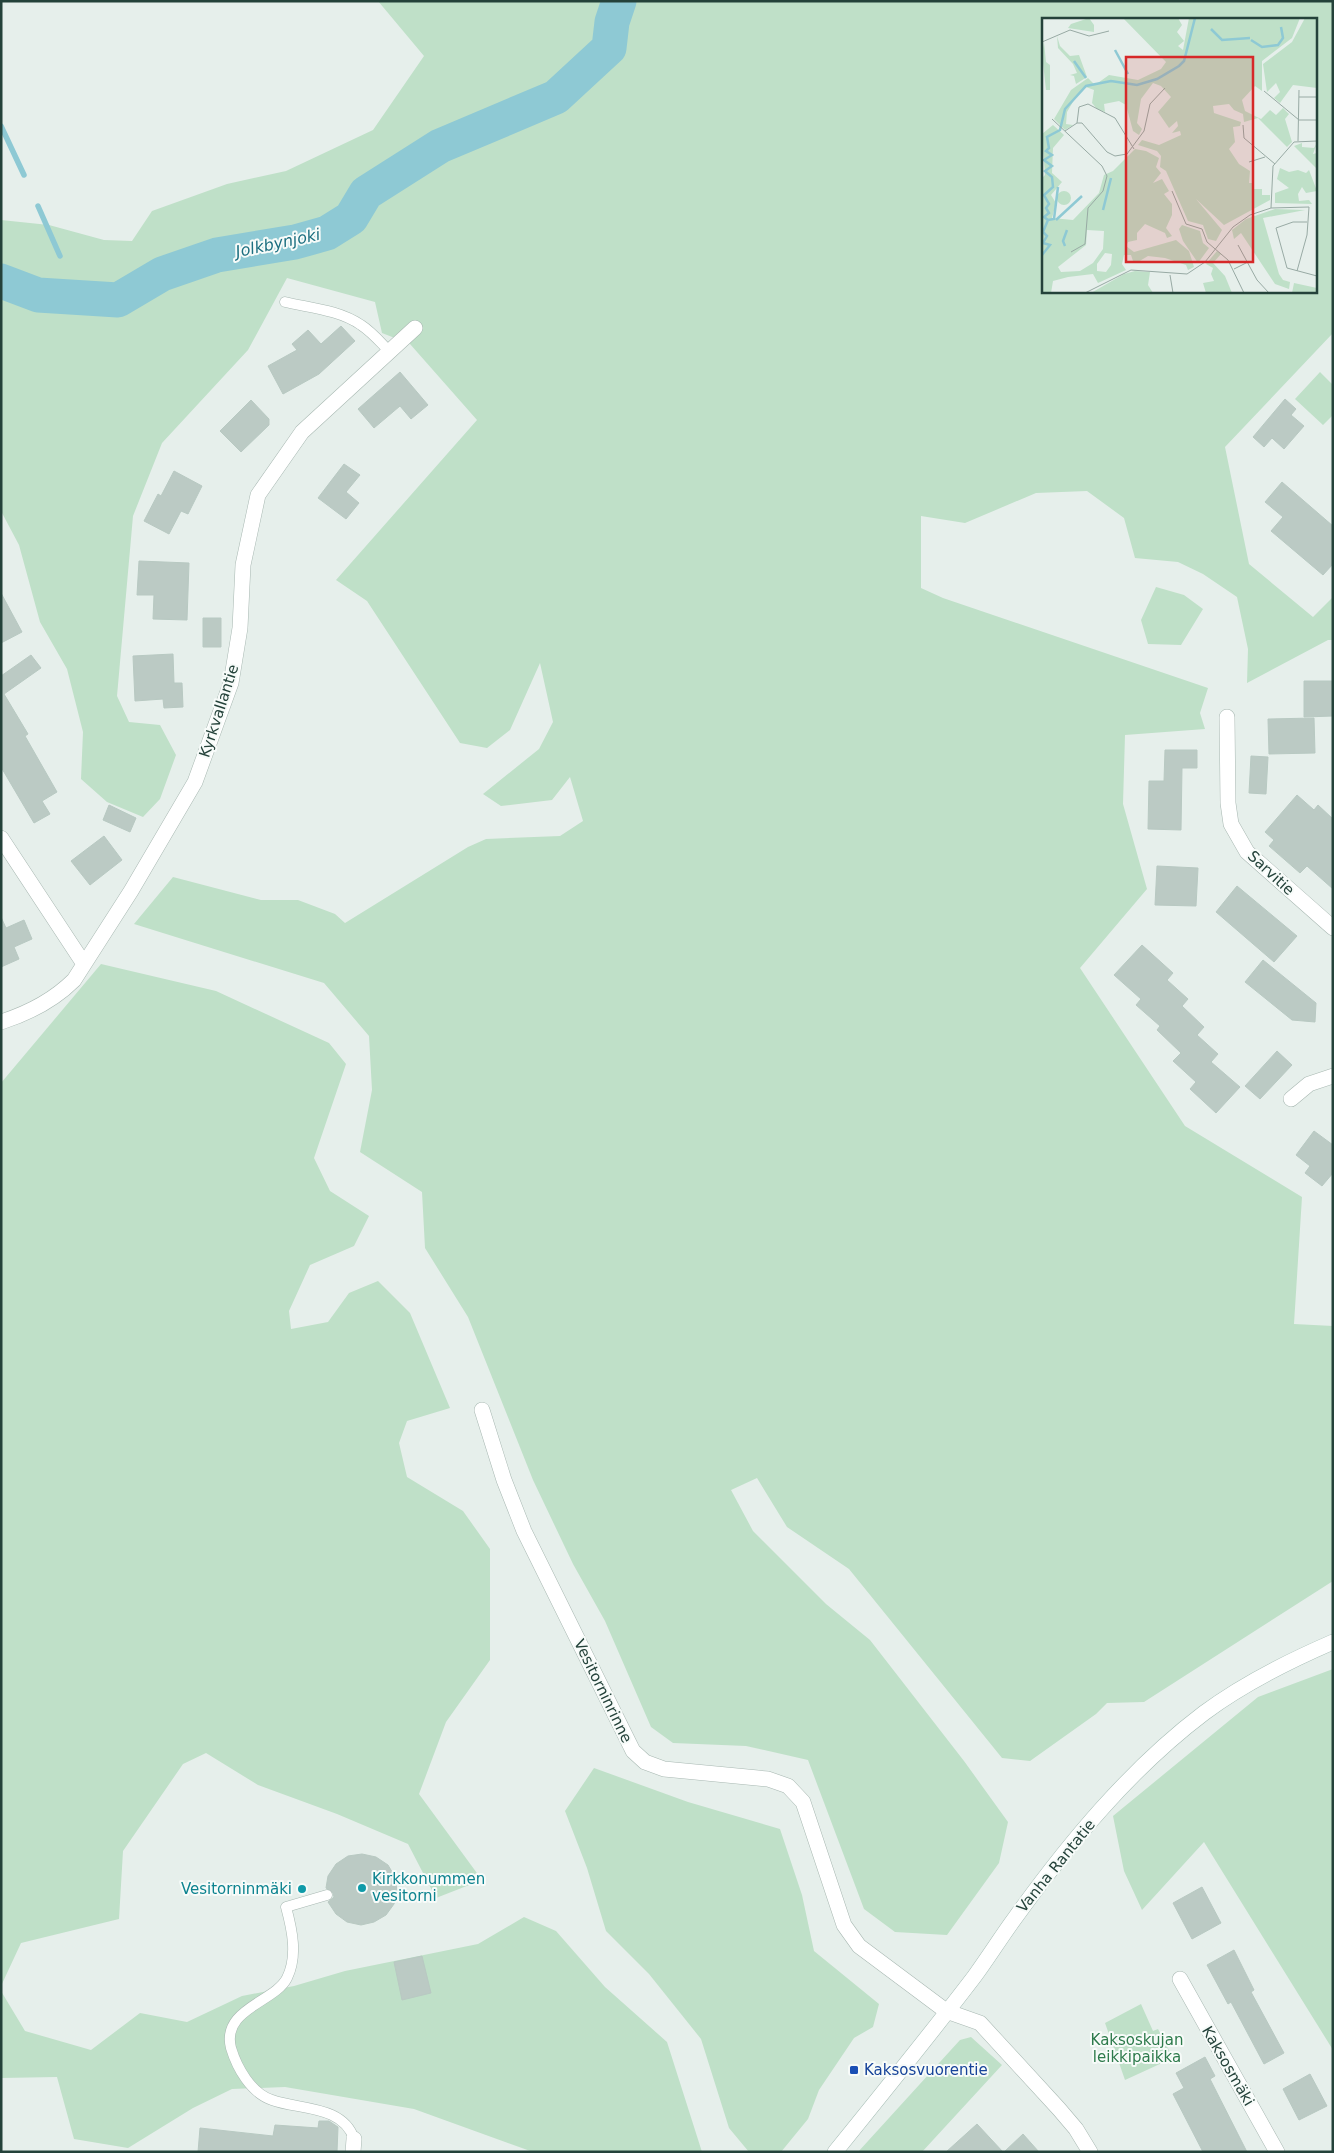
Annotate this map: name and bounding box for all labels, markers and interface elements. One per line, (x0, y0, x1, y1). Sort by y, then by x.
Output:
inset map (1042, 18, 1316, 292)
water label: Jolkbynjoki (231, 225, 323, 262)
street label: Kyrkvallantie (195, 662, 243, 760)
street label: Sarvitie (1244, 847, 1298, 899)
street label: Vesitorninrinne (570, 1636, 636, 1746)
street label: Vanha Rantatie (1013, 1816, 1099, 1916)
place label: Kirkkonummen vesitorni (372, 1870, 485, 1905)
place label: Vesitorninmäki (181, 1880, 292, 1898)
marker: Kirkkonummen vesitorni (356, 1882, 368, 1894)
marker: Vesitorninmäki (296, 1883, 308, 1895)
street label: Kaksosmäki (1198, 2023, 1258, 2109)
park label: Kaksoskujan leikkipaikka (1091, 2031, 1183, 2066)
place label: Kaksosvuorentie (864, 2061, 988, 2079)
marker: Kaksosvuorentie (848, 2064, 860, 2076)

